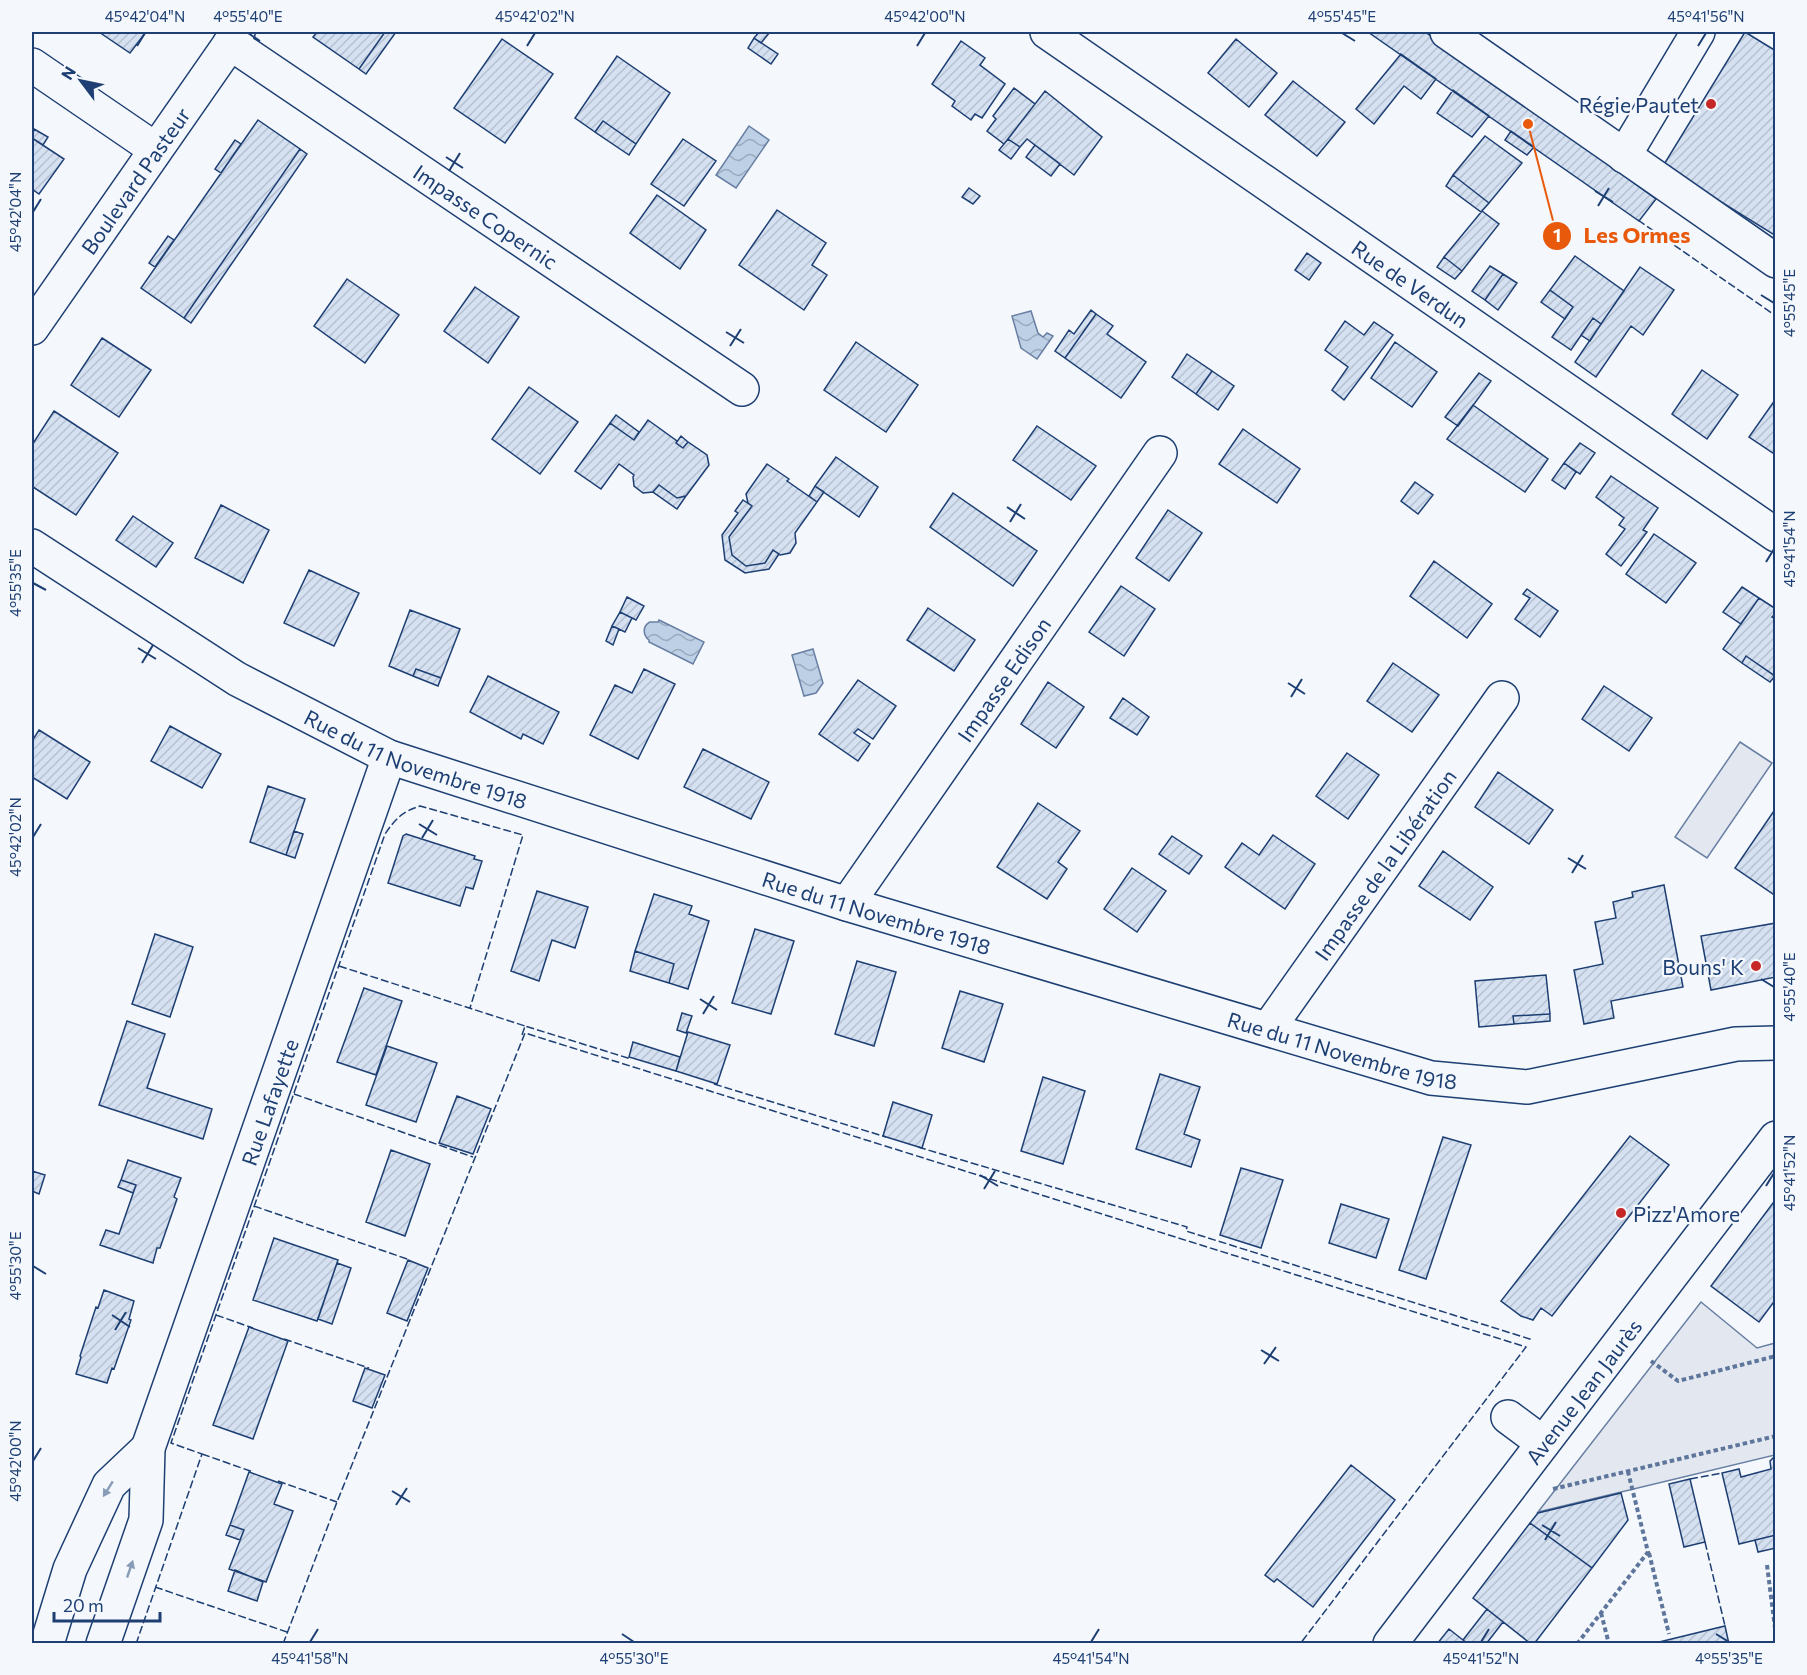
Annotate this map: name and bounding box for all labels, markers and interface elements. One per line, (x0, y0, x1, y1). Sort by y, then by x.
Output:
text: 45°42'04"N (105, 7, 185, 25)
text: 4°55'40"E (213, 7, 283, 25)
text: 45°42'02"N (495, 7, 575, 25)
text: 45°42'00"N (884, 7, 966, 25)
text: 4°55'45"E (1308, 7, 1376, 25)
text: 45°41'56"N (1667, 7, 1745, 25)
north arrow (51, 51, 111, 111)
text: N (57, 63, 79, 83)
place label: Régie Pautet (1579, 92, 1699, 117)
marker: Régie Pautet (1704, 97, 1718, 111)
street label: Boulevard Pasteur (75, 102, 195, 258)
street label: Impasse Copernic (409, 158, 563, 274)
text: 45°42'04"N (6, 172, 24, 252)
callout: Les Ormes (1542, 216, 1703, 256)
text: Les Ormes (1584, 221, 1690, 248)
text: 1 (1553, 224, 1561, 246)
street label: Rue de Verdun (1348, 234, 1474, 332)
text: 4°55'45"E (1780, 269, 1798, 337)
text: 45°41'54"N (1780, 510, 1798, 588)
text: 4°55'35"E (6, 549, 24, 617)
street label: Impasse Edison (951, 612, 1055, 746)
street label: Rue du 11 Novembre 1918 (301, 703, 530, 813)
street label: Impasse de la Libération (1309, 764, 1461, 964)
text: 45°42'02"N (6, 797, 24, 877)
street label: Rue du 11 Novembre 1918 (759, 865, 994, 959)
text: 4°55'40"E (1780, 952, 1798, 1022)
place label: Bouns' K (1662, 954, 1744, 979)
marker: Bouns' K (1749, 959, 1763, 973)
street label: Rue du 11 Novembre 1918 (1225, 1006, 1458, 1093)
street label: Rue Lafayette (235, 1035, 302, 1168)
text: 45°41'52"N (1780, 1135, 1798, 1211)
place label: Pizz'Amore (1633, 1201, 1740, 1226)
marker: Pizz'Amore (1614, 1206, 1628, 1220)
text: 4°55'30"E (6, 1231, 24, 1301)
street label: Avenue Jean Jaurès (1520, 1314, 1646, 1469)
text: 45°42'00"N (6, 1420, 24, 1502)
one-way arrow (103, 1481, 114, 1498)
one-way arrow (125, 1560, 135, 1578)
scale bar (54, 1585, 160, 1623)
text: 20 m (63, 1594, 104, 1616)
text: 45°41'58"N (271, 1649, 349, 1667)
text: 4°55'30"E (599, 1649, 669, 1667)
text: 45°41'54"N (1052, 1649, 1130, 1667)
text: 45°41'52"N (1443, 1649, 1519, 1667)
text: 4°55'35"E (1695, 1649, 1763, 1667)

